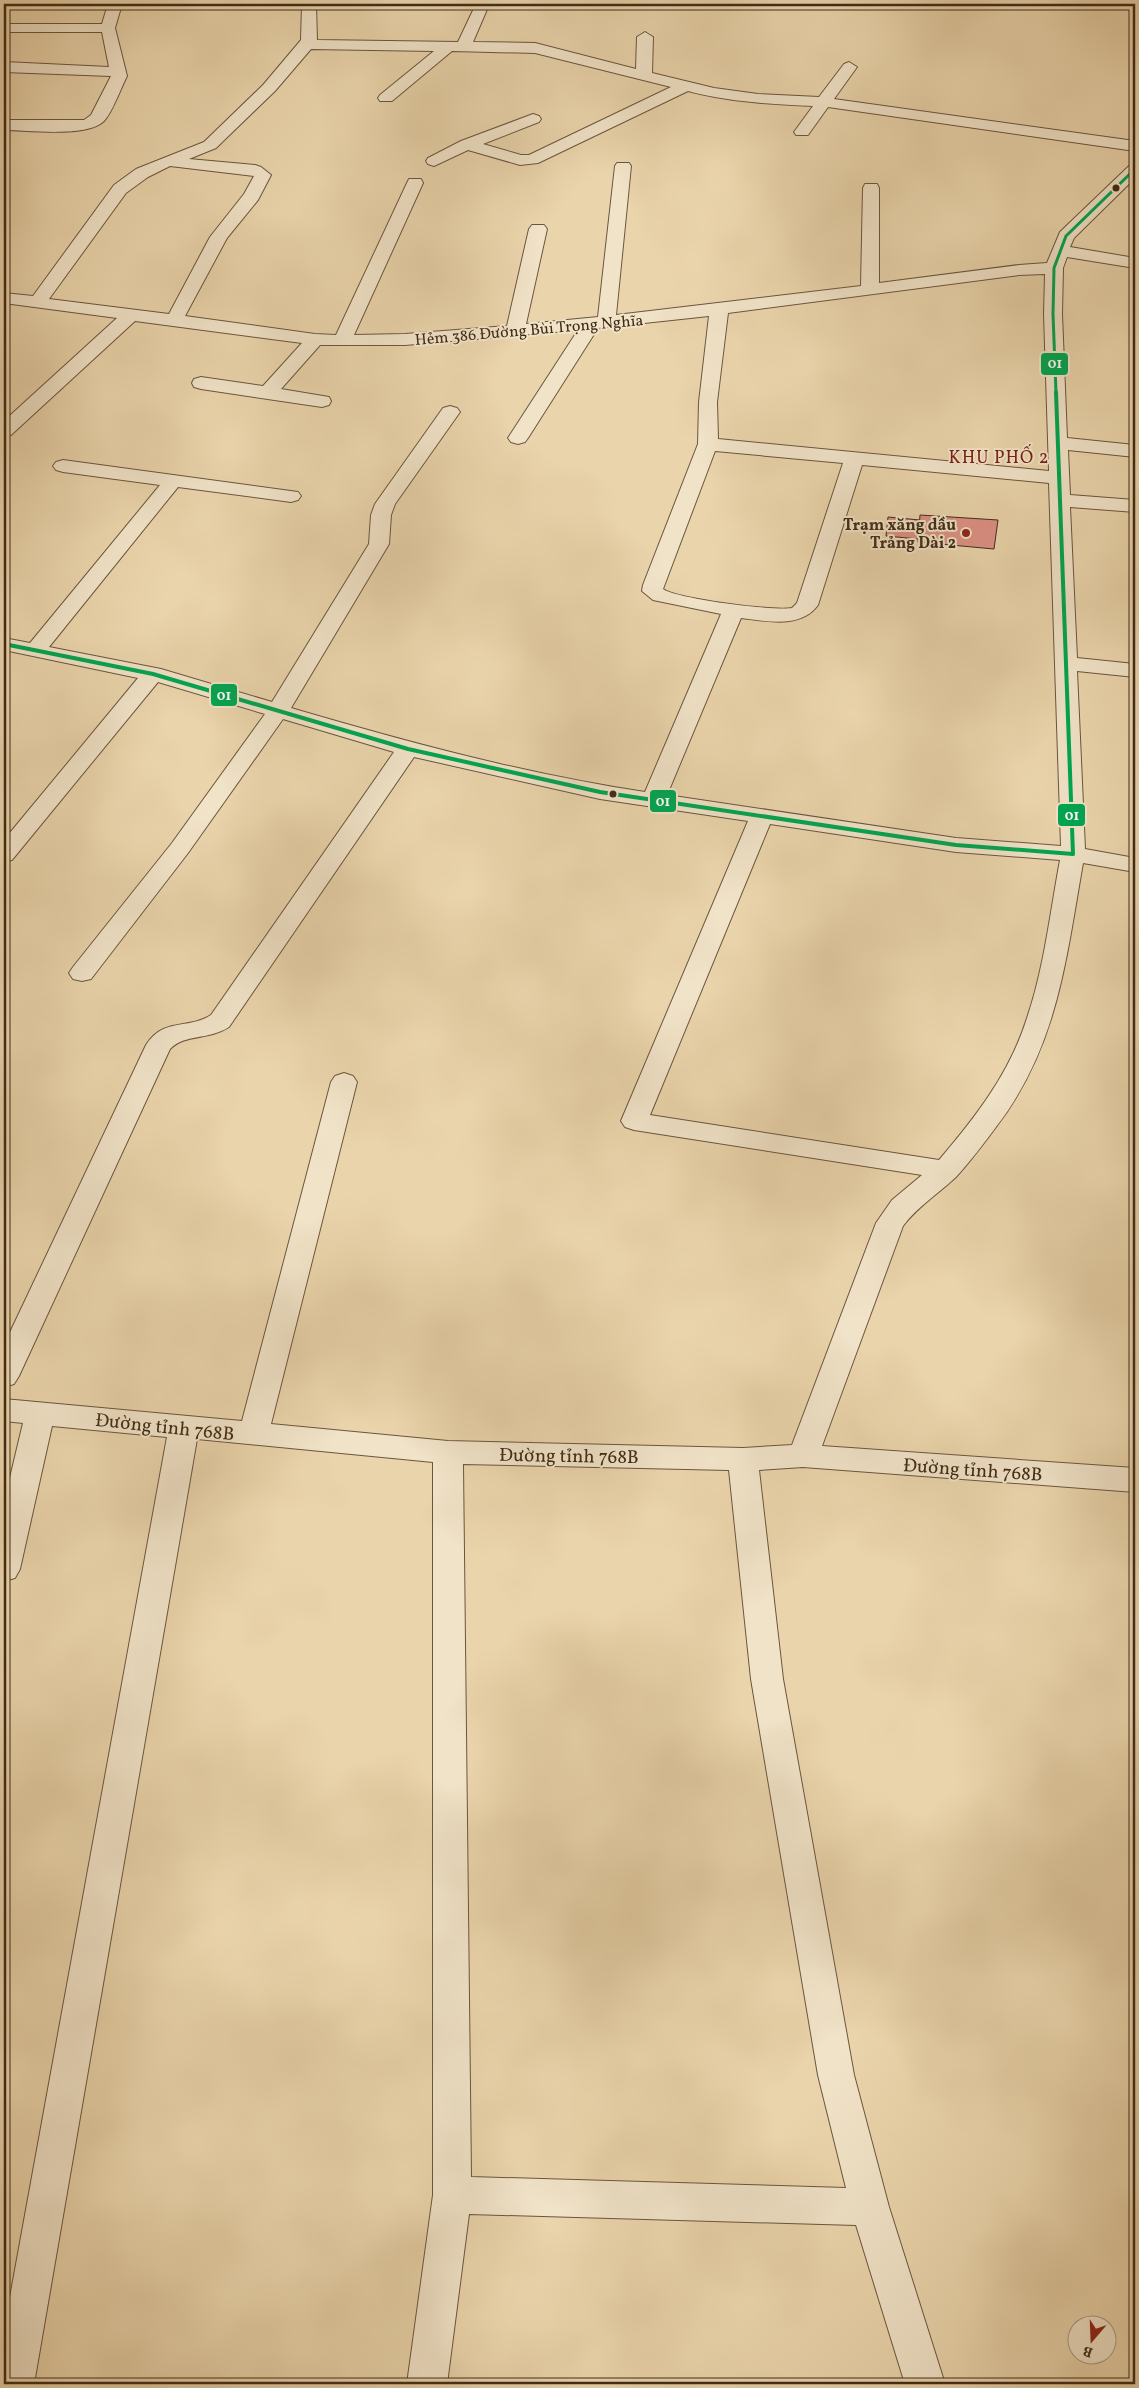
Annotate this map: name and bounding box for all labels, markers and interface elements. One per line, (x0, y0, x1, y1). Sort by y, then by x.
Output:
unlabelled marker (1111, 183, 1121, 193)
street label: Hẻm 386 Đường Bùi Trọng Nghĩa (414, 310, 644, 352)
line badge: 01 (1040, 352, 1069, 376)
text: 01 (1048, 355, 1062, 374)
district label: KHU PHỐ 2 (949, 444, 1049, 471)
place label: Trạm xăng dầu Trảng Dài 2 (843, 515, 956, 555)
marker: Trạm xăng dầu Trảng Dài 2 (960, 527, 972, 539)
line badge: 01 (210, 683, 238, 707)
text: 01 (217, 687, 231, 706)
unlabelled marker (608, 789, 618, 799)
line badge: 01 (649, 789, 677, 813)
text: 01 (656, 793, 670, 812)
line badge: 01 (1057, 803, 1086, 827)
text: 01 (1065, 807, 1079, 826)
street label: Đường tỉnh 768B (94, 1408, 236, 1448)
street label: Đường tỉnh 768B (499, 1443, 639, 1471)
street label: Đường tỉnh 768B (902, 1453, 1043, 1489)
north arrow (1066, 2316, 1116, 2366)
text: B (1081, 2340, 1096, 2361)

